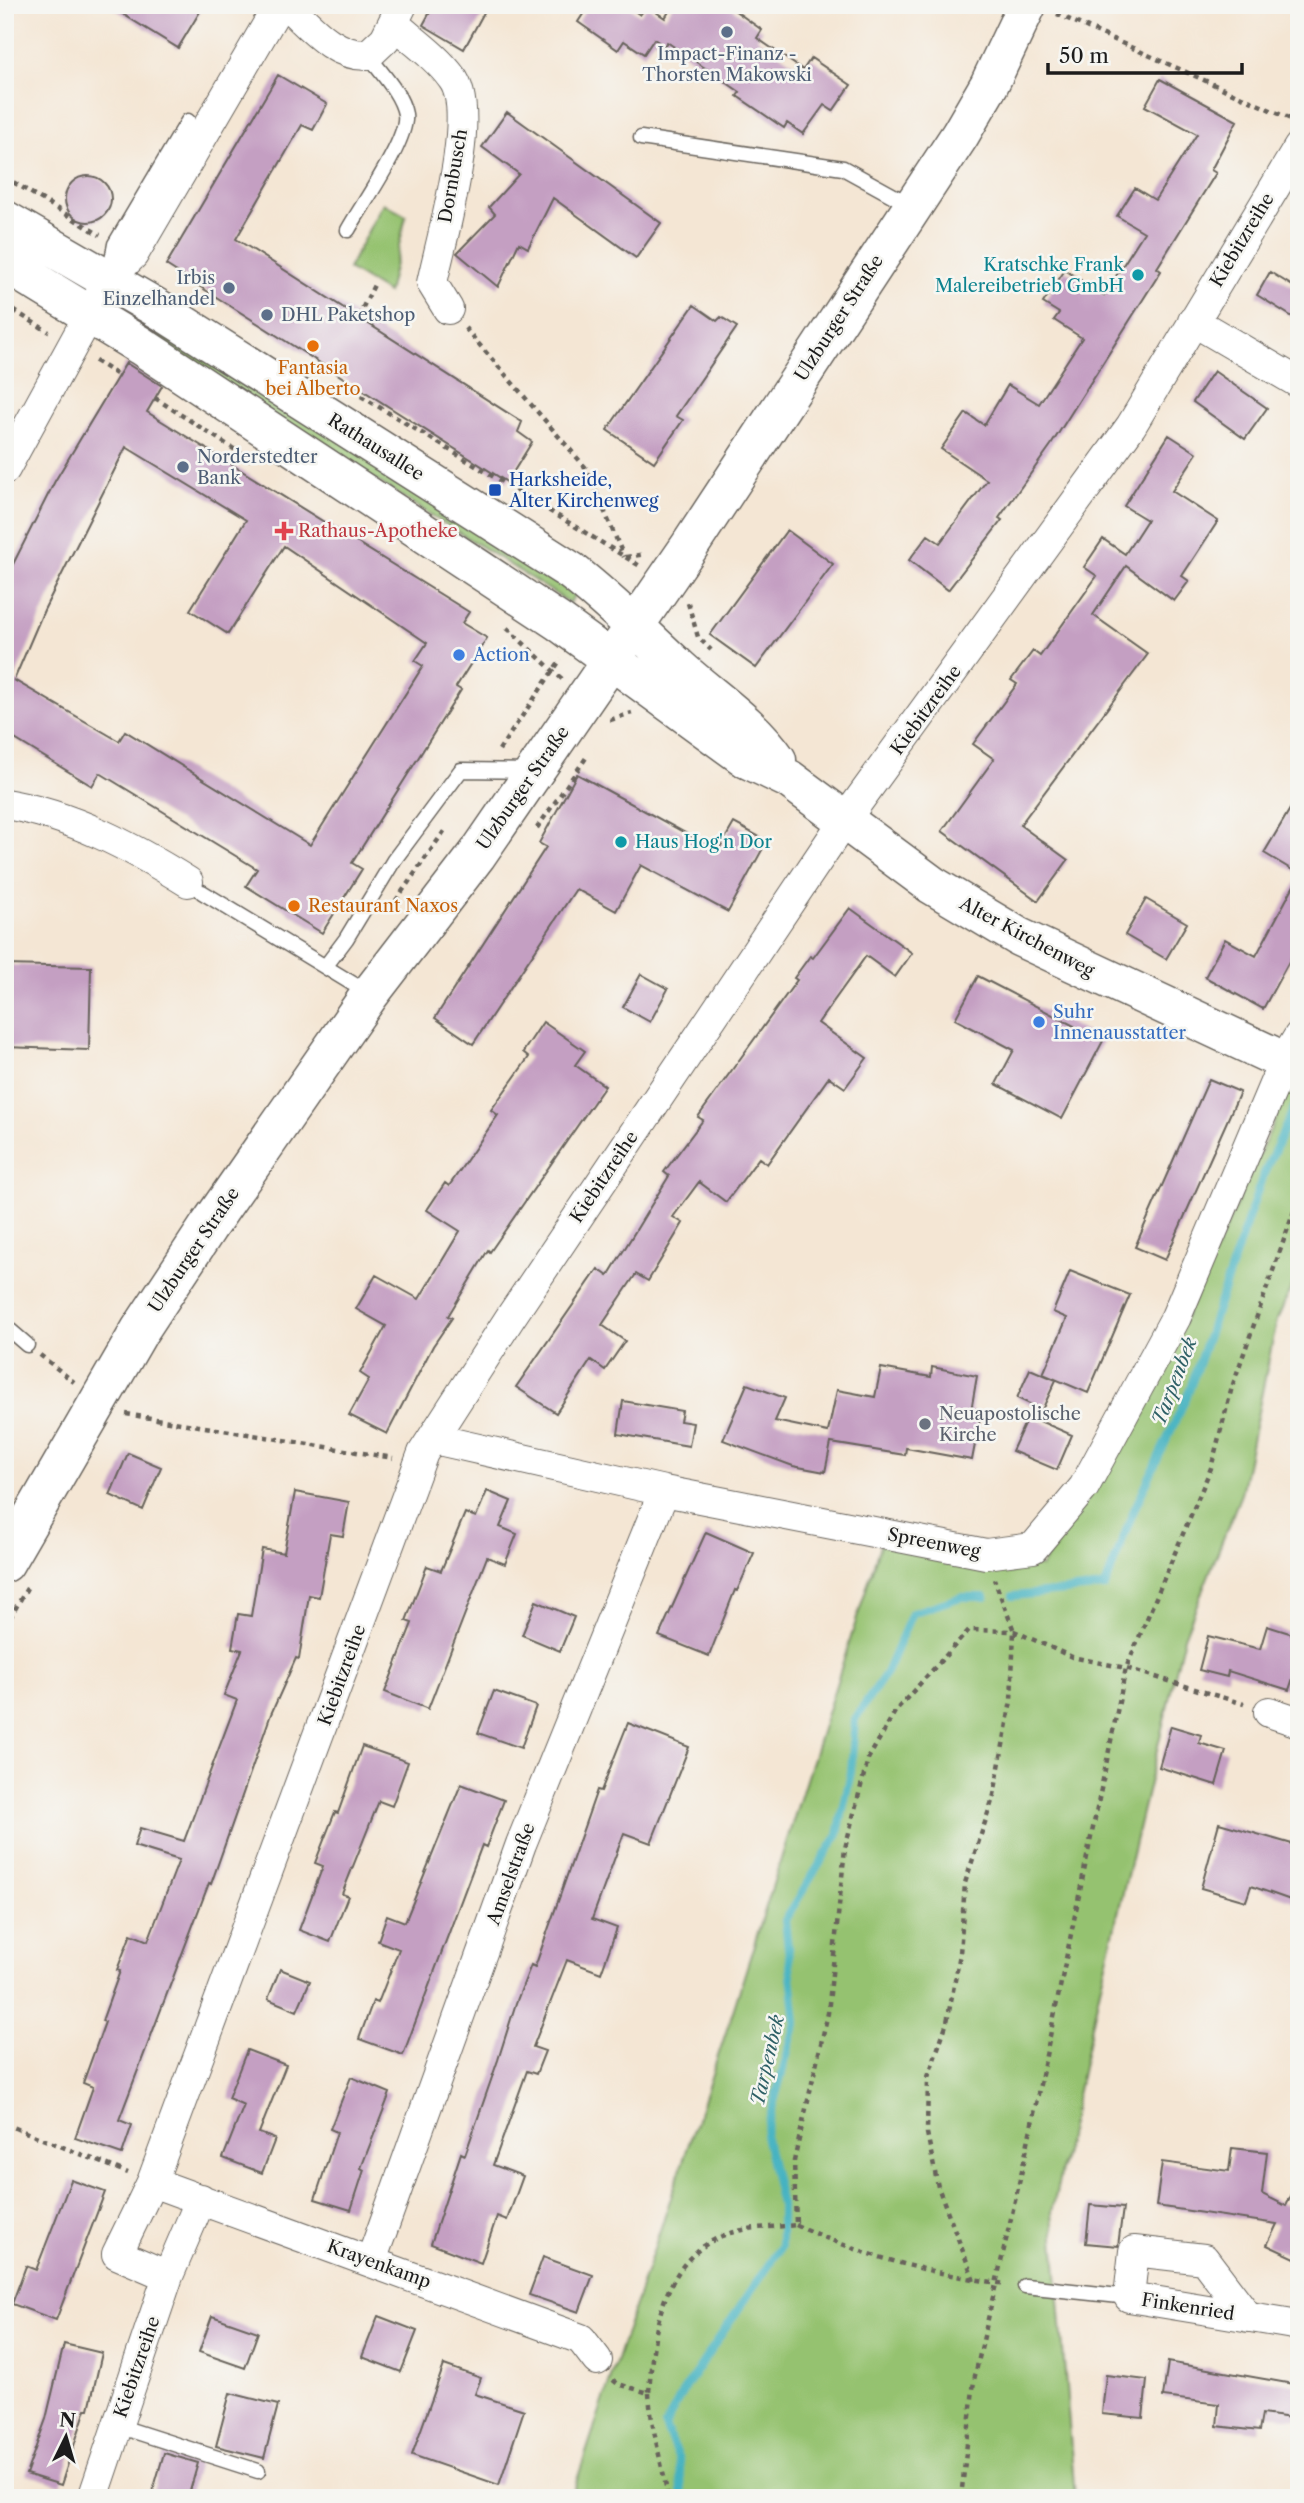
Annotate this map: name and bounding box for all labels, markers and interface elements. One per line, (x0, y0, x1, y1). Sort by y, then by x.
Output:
marker: Impact-Finanz - Thorsten Makowski (719, 24, 735, 40)
scale bar (1048, 32, 1243, 76)
place label: Impact-Finanz - Thorsten Makowski (642, 43, 812, 86)
text: 50 m (1059, 43, 1109, 68)
street label: Dornbusch (434, 127, 472, 225)
street label: Kiebitzreihe (1205, 189, 1279, 291)
street label: Ulzburger Straße (790, 251, 888, 385)
place label: Kratschke Frank Malereibetrieb GmbH (935, 254, 1126, 297)
place label: Irbis Einzelhandel (103, 267, 215, 310)
marker: Kratschke Frank Malereibetrieb GmbH (1130, 267, 1146, 283)
marker: Irbis Einzelhandel (221, 280, 237, 296)
place label: DHL Paketshop (281, 304, 415, 326)
marker: DHL Paketshop (259, 307, 275, 323)
marker: Fantasia bei Alberto (305, 338, 321, 354)
place label: Fantasia bei Alberto (265, 357, 361, 400)
street label: Rathausallee (324, 409, 428, 485)
place label: Norderstedter Bank (197, 446, 318, 489)
marker: Norderstedter Bank (175, 459, 191, 475)
place label: Harksheide, Alter Kirchenweg (508, 469, 659, 512)
marker: Harksheide, Alter Kirchenweg (487, 482, 503, 498)
place label: Rathaus-Apotheke (298, 520, 458, 542)
marker: Rathaus-Apotheke (276, 523, 292, 539)
place label: Action (472, 644, 530, 666)
marker: Action (451, 647, 467, 663)
street label: Kiebitzreihe (886, 661, 966, 759)
street label: Ulzburger Straße (472, 722, 574, 854)
place label: Haus Hog'n Dor (635, 831, 773, 853)
marker: Haus Hog'n Dor (613, 834, 629, 850)
street label: Alter Kirchenweg (955, 892, 1099, 982)
place label: Restaurant Naxos (308, 895, 458, 917)
marker: Restaurant Naxos (286, 898, 302, 914)
place label: Suhr Innenausstatter (1053, 1001, 1186, 1044)
marker: Suhr Innenausstatter (1031, 1014, 1047, 1030)
street label: Kiebitzreihe (565, 1127, 643, 1227)
street label: Ulzburger Straße (144, 1183, 244, 1317)
water label: Tarpenbek (1147, 1334, 1202, 1428)
place label: Neuapostolische Kirche (939, 1403, 1081, 1446)
marker: Neuapostolische Kirche (917, 1416, 933, 1432)
street label: Spreenweg (886, 1523, 983, 1563)
street label: Kiebitzreihe (314, 1622, 370, 1728)
street label: Amselstraße (482, 1820, 540, 1929)
water label: Tarpenbek (746, 2012, 789, 2108)
street label: Krayenkamp (324, 2235, 434, 2293)
street label: Finkenried (1140, 2289, 1236, 2325)
street label: Kiebitzreihe (109, 2313, 165, 2421)
north arrow (32, 2402, 102, 2472)
text: N (58, 2408, 77, 2433)

